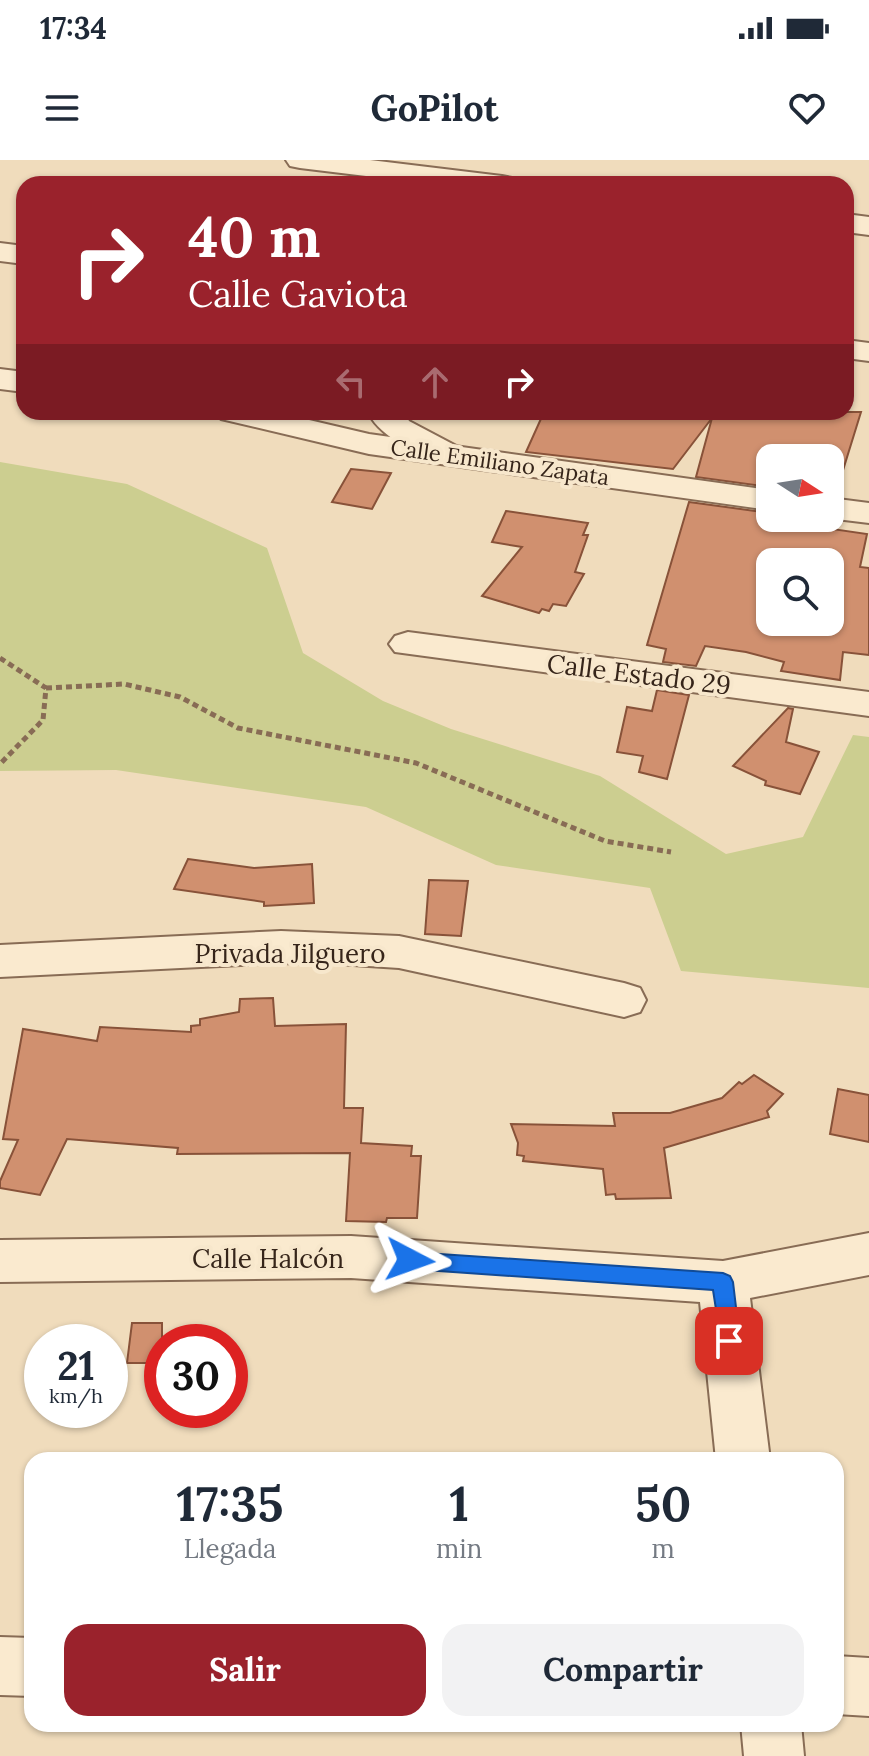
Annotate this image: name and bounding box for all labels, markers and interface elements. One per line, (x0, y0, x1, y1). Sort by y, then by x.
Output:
text: 17:34 (40, 9, 107, 47)
text: GoPilot (371, 85, 498, 131)
icon: menu (40, 86, 84, 130)
icon: heart (785, 86, 829, 130)
text: 40 m (188, 201, 321, 272)
icon: right (56, 208, 160, 312)
text: Calle Gaviota (188, 271, 408, 317)
icon: left (329, 360, 373, 404)
icon: ahead (413, 360, 457, 404)
icon: right (497, 360, 541, 404)
street label: Calle Emiliano Zapata (389, 433, 611, 491)
north arrow (756, 444, 844, 532)
map controls (756, 444, 844, 636)
button: search (756, 548, 844, 636)
street label: Calle Estado 29 (545, 646, 733, 702)
street label: Privada Jilguero (195, 937, 385, 970)
position arrow (368, 1218, 452, 1302)
street label: Calle Halcón (192, 1242, 344, 1275)
pin (695, 1307, 763, 1375)
icon: arrive (707, 1319, 751, 1363)
speed limit sign: 30 (144, 1324, 248, 1428)
text: 21 (57, 1340, 95, 1391)
text: km/h (49, 1383, 103, 1408)
text: 17:35 (177, 1473, 283, 1534)
text: 1 (449, 1473, 469, 1534)
text: 50 (635, 1473, 691, 1534)
text: Llegada (184, 1532, 276, 1565)
text: min (436, 1532, 482, 1565)
text: m (652, 1532, 675, 1565)
button: Salir (64, 1624, 426, 1716)
button: Compartir (442, 1624, 804, 1716)

